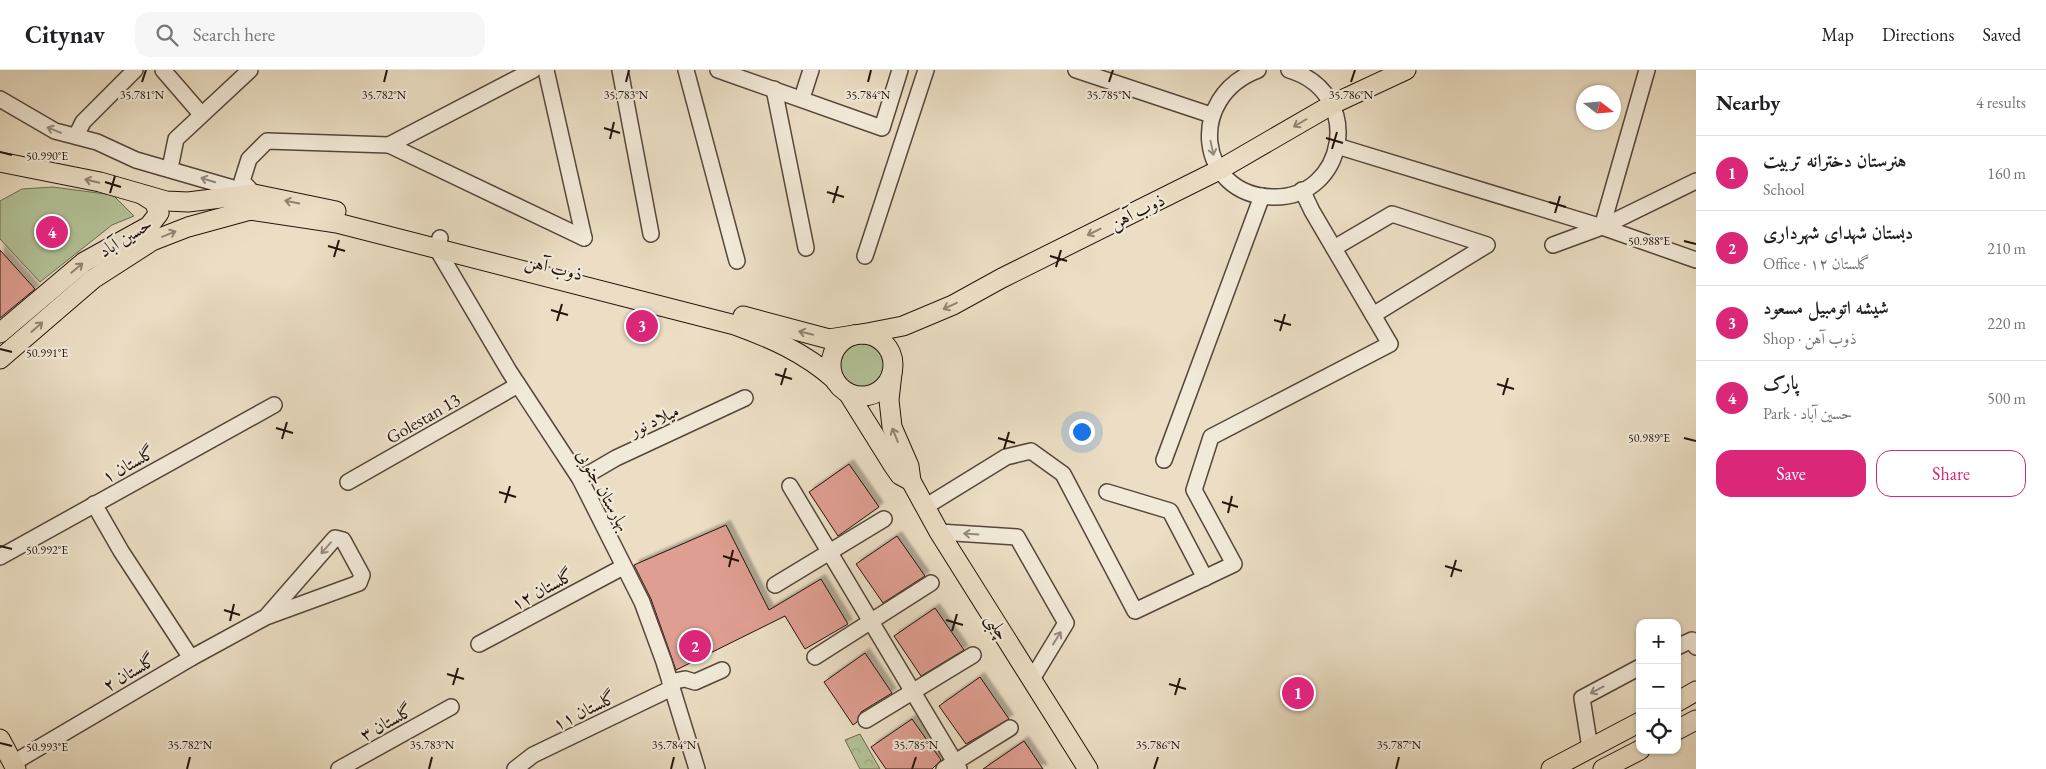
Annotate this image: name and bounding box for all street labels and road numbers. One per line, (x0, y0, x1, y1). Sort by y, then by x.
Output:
street label: ذوب آهن (1106, 188, 1169, 235)
street label: حسین آباد (94, 212, 156, 262)
street label: ذوب آهن (523, 249, 585, 286)
street label: Golestan 13 (382, 388, 464, 448)
street label: میلاد نور (624, 399, 683, 442)
street label: گلستان ۱ (97, 440, 159, 488)
street label: بهارستان جنوبی (570, 445, 636, 536)
street label: گلستان ۱۲ (507, 563, 577, 615)
street label: چلبی (978, 608, 1015, 646)
street label: گلستان ۲ (98, 648, 160, 696)
street label: گلستان ۱۱ (549, 685, 619, 735)
street label: گلستان ۳ (355, 698, 417, 746)

